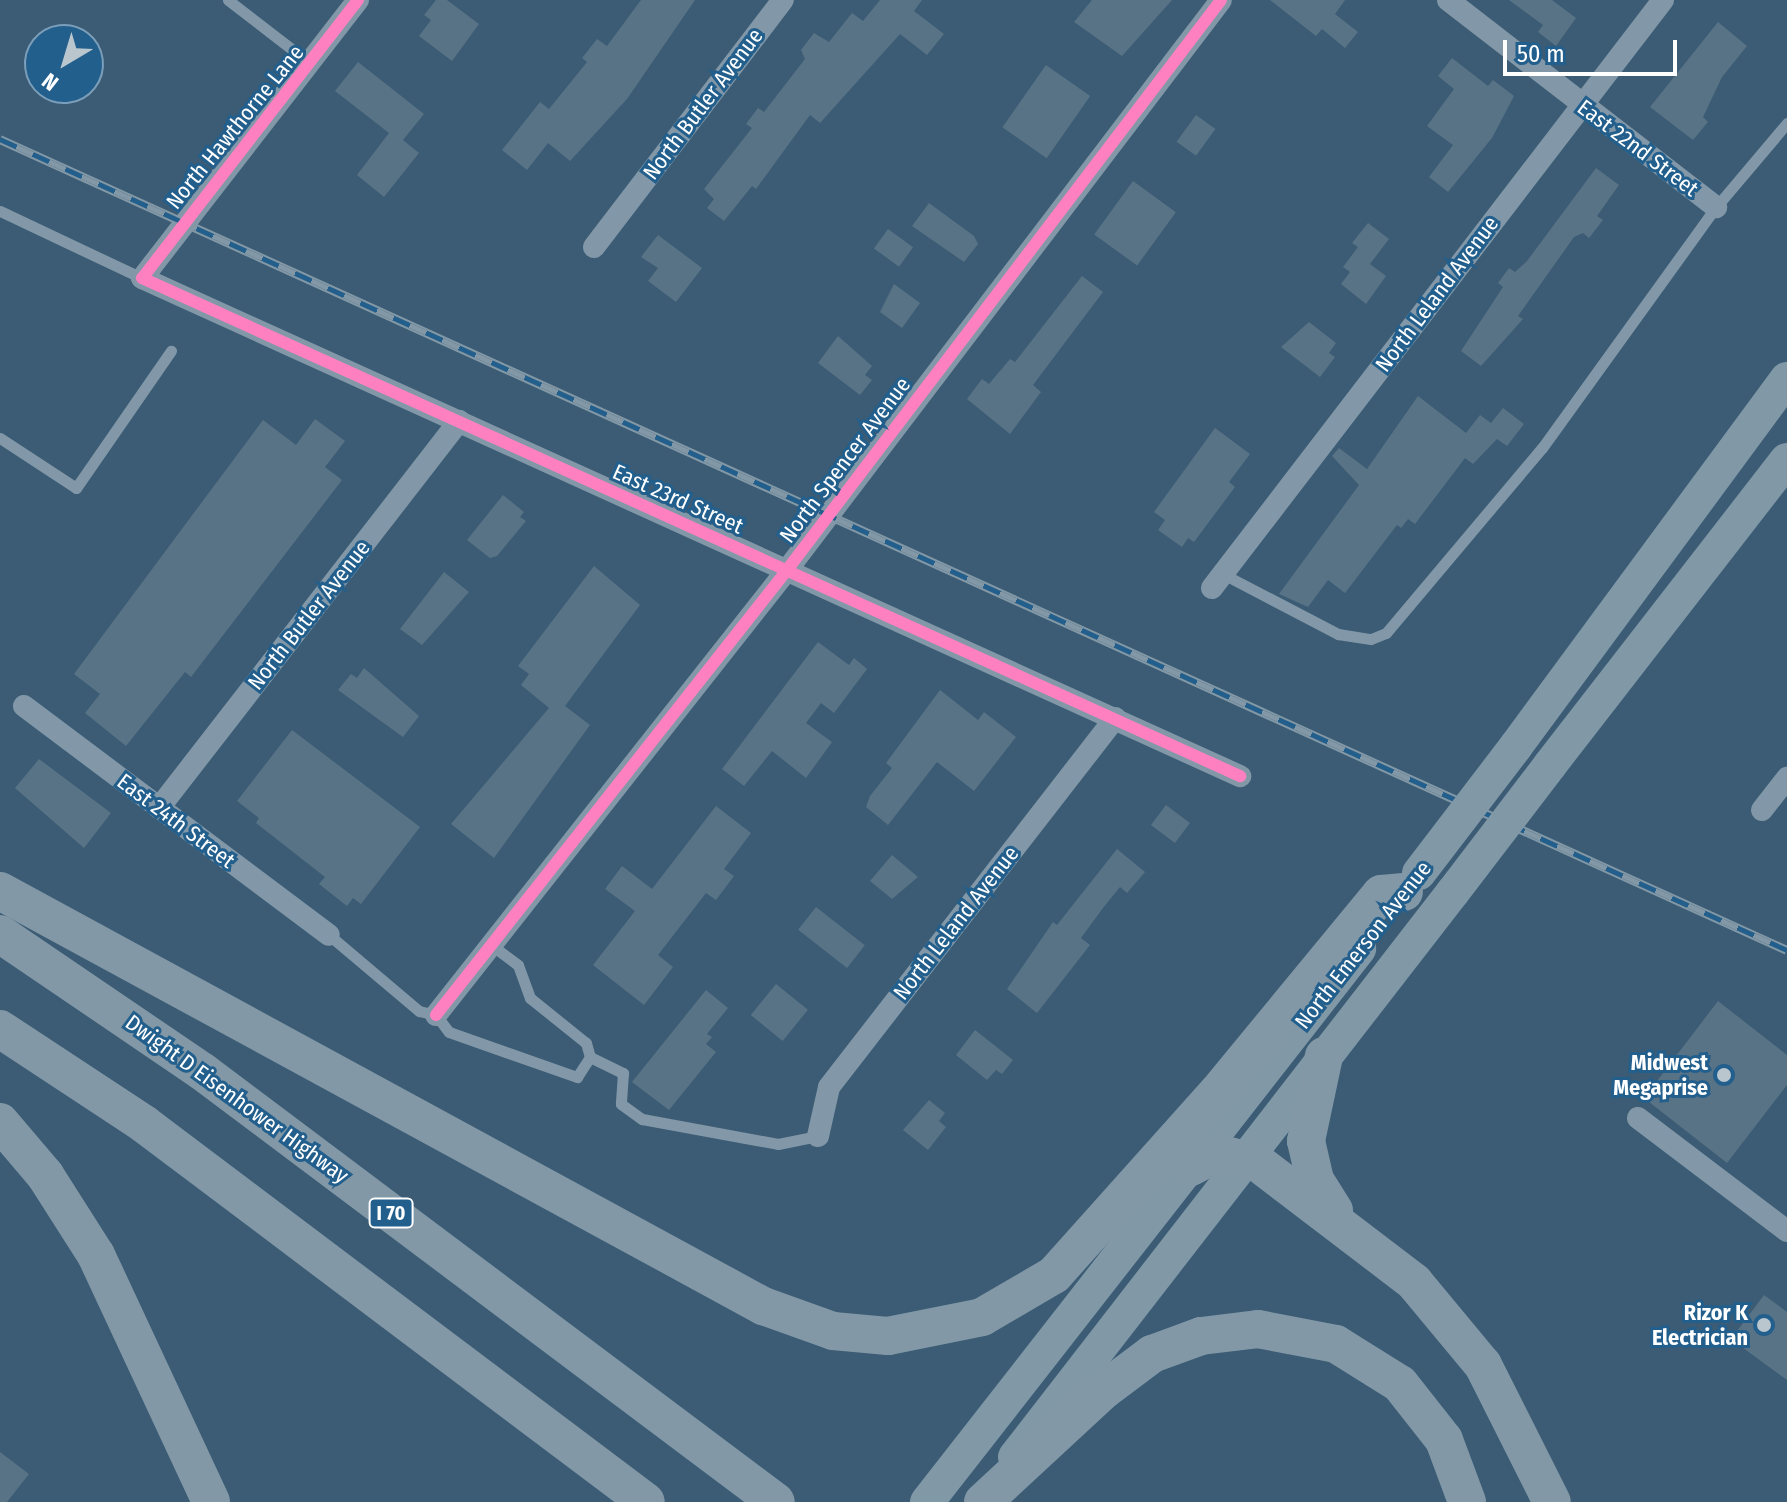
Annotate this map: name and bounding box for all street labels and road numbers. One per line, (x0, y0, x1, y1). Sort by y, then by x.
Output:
street label: North Butler Avenue (638, 23, 768, 185)
street label: North Hawthorne Lane (161, 40, 309, 214)
street label: East 22nd Street (1572, 94, 1704, 202)
street label: North Leland Avenue (1370, 211, 1504, 377)
street label: North Spencer Avenue (774, 372, 916, 548)
street label: East 23rd Street (609, 458, 747, 540)
street label: North Butler Avenue (242, 535, 376, 695)
street label: East 24th Street (112, 768, 240, 874)
street label: North Leland Avenue (888, 841, 1024, 1005)
street label: North Emerson Avenue (1289, 856, 1437, 1034)
street label: Dwight D Eisenhower Highway (120, 1009, 354, 1189)
road number: I 70 (367, 1197, 415, 1229)

